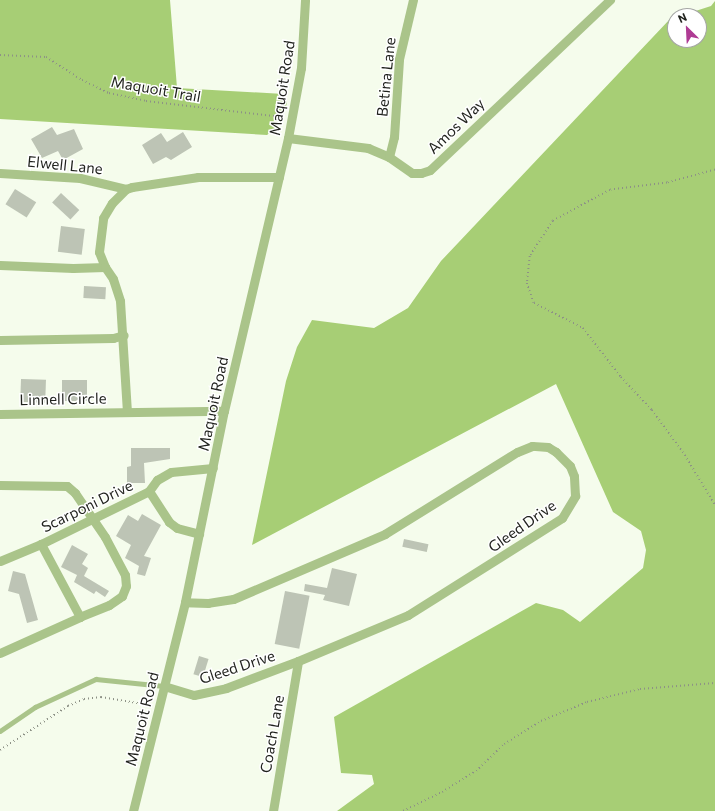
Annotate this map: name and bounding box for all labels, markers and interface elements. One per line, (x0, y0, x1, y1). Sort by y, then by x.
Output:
north arrow (667, 8, 707, 48)
text: N (676, 10, 689, 25)
street label: Betina Lane (373, 36, 399, 118)
street label: Maquoit Road (266, 39, 298, 137)
street label: Maquoit Trail (110, 72, 202, 106)
street label: Amos Way (424, 95, 488, 157)
street label: Elwell Lane (26, 152, 104, 178)
street label: Maquoit Road (194, 355, 232, 453)
street label: Linnell Circle (19, 389, 107, 409)
street label: Scarponi Drive (38, 476, 136, 536)
street label: Gleed Drive (485, 496, 559, 556)
street label: Gleed Drive (197, 646, 277, 688)
street label: Maquoit Road (122, 670, 162, 768)
street label: Coach Lane (256, 694, 288, 774)

